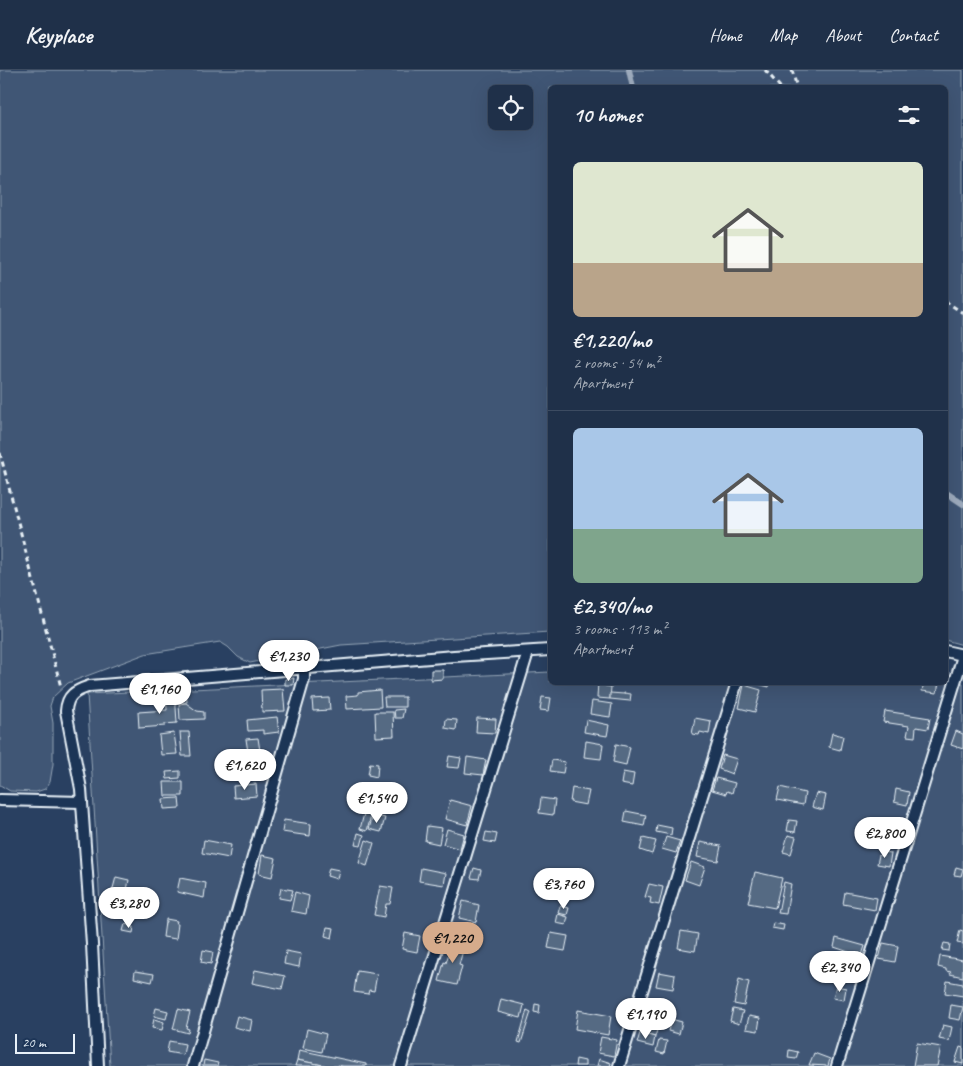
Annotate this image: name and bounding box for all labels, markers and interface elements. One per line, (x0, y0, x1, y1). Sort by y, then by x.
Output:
text: Keyplace (25, 20, 92, 50)
text: Home (709, 24, 742, 46)
text: Map (770, 24, 797, 46)
text: About (825, 24, 861, 46)
text: Contact (889, 24, 938, 46)
map controls (488, 85, 533, 130)
button: locate (488, 85, 533, 130)
icon: filters (895, 101, 923, 129)
text: 10 homes (573, 102, 642, 128)
icon: home (703, 195, 793, 285)
text: €1,220/mo (573, 327, 651, 353)
text: 2 rooms · 54 m² (573, 353, 659, 373)
text: Apartment (573, 373, 632, 393)
icon: home (703, 460, 793, 550)
text: €2,340/mo (573, 593, 651, 619)
text: 3 rooms · 113 m² (573, 619, 667, 639)
text: Apartment (573, 639, 632, 659)
pin: €1,230 (248, 640, 330, 682)
text: €1,230 (269, 646, 309, 666)
pin: €1,160 (119, 672, 201, 715)
text: €1,160 (140, 679, 180, 699)
pin: €1,620 (204, 748, 286, 791)
text: €1,620 (225, 755, 265, 775)
pin: €1,540 (336, 782, 418, 824)
text: €1,540 (358, 788, 396, 808)
pin: €2,800 (844, 816, 926, 859)
text: €2,800 (865, 823, 905, 843)
pin: €3,760 (523, 868, 605, 910)
text: €3,760 (544, 874, 584, 894)
pin: €3,280 (88, 886, 170, 929)
text: €3,280 (109, 893, 149, 913)
pin: €1,220 (412, 922, 494, 964)
text: €1,220 (433, 928, 473, 948)
pin: €2,340 (799, 950, 881, 993)
text: €2,340 (820, 957, 860, 977)
pin: €1,190 (605, 998, 687, 1040)
text: €1,190 (627, 1004, 665, 1024)
scale bar (15, 1031, 75, 1054)
text: 20 m (22, 1034, 46, 1051)

